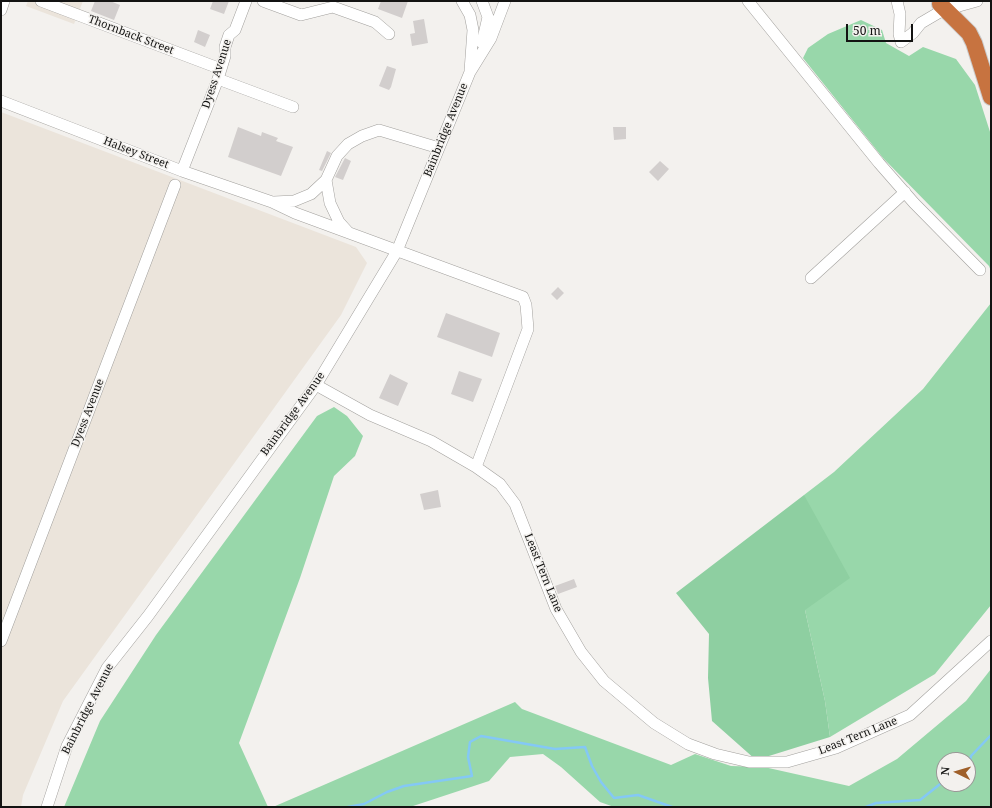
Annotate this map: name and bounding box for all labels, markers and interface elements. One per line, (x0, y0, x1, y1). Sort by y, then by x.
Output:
street label: Thornback Street (86, 13, 176, 57)
scale bar (848, 16, 915, 42)
text: 50 m (853, 22, 881, 39)
street label: Dyess Avenue (200, 38, 234, 110)
street label: Bainbridge Avenue (421, 81, 471, 179)
street label: Halsey Street (101, 134, 171, 172)
street label: Bainbridge Avenue (258, 370, 328, 458)
street label: Dyess Avenue (69, 377, 107, 449)
street label: Least Tern Lane (521, 532, 565, 614)
street label: Bainbridge Avenue (59, 661, 117, 757)
street label: Least Tern Lane (817, 714, 899, 758)
north arrow (936, 752, 976, 792)
text: N (937, 766, 952, 776)

